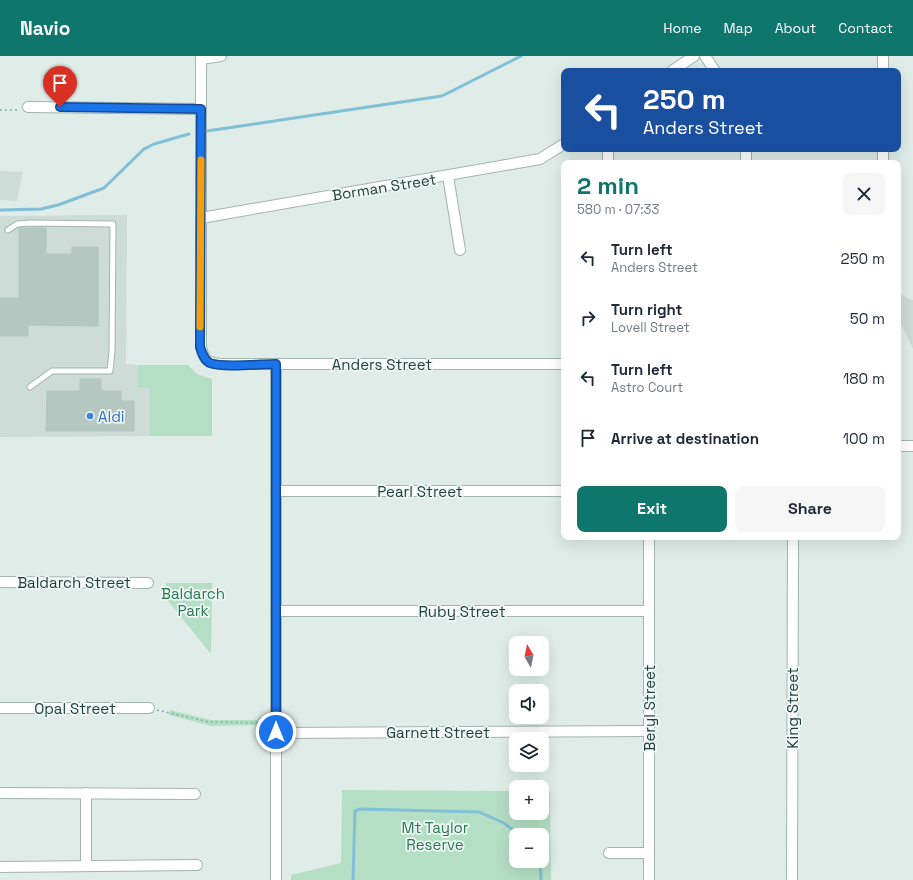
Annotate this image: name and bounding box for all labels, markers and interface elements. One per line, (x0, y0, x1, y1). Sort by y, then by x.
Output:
text: Navio (20, 16, 70, 41)
text: Home (663, 19, 701, 37)
text: Map (723, 19, 753, 37)
text: About (775, 19, 816, 37)
text: Contact (838, 19, 893, 37)
pin (43, 66, 77, 107)
icon: arrive (49, 72, 71, 94)
text: 250 m (643, 81, 726, 117)
icon: left (577, 84, 629, 136)
text: Anders Street (643, 116, 763, 139)
street label: Borman Street (331, 169, 438, 205)
text: 2 min (577, 170, 639, 201)
button: close (843, 173, 885, 215)
text: 580 m · 07:33 (577, 201, 659, 218)
text: Turn left (611, 240, 673, 259)
icon: left (577, 247, 599, 269)
text: 250 m (841, 249, 885, 268)
text: Anders Street (611, 259, 698, 276)
text: Turn right (611, 300, 682, 319)
icon: right (577, 307, 599, 329)
text: 50 m (850, 309, 885, 328)
text: Lovell Street (611, 319, 690, 336)
street label: Anders Street (332, 355, 432, 374)
text: Turn left (611, 360, 673, 379)
icon: left (577, 367, 599, 389)
text: 180 m (843, 369, 885, 388)
text: Astro Court (611, 379, 683, 396)
place label: Aldi (98, 407, 124, 426)
marker: Aldi (85, 411, 95, 421)
icon: arrive (577, 427, 599, 449)
text: Arrive at destination (611, 429, 759, 448)
text: 100 m (843, 429, 885, 448)
street label: Pearl Street (377, 482, 463, 501)
button: Exit (577, 486, 727, 532)
button: Share (735, 486, 885, 532)
street label: Baldarch Street (17, 573, 131, 592)
park label: Baldarch Park (161, 584, 225, 620)
street label: Ruby Street (418, 602, 506, 621)
north arrow (509, 636, 549, 676)
map controls (509, 636, 549, 868)
street label: Beryl Street (640, 664, 659, 752)
street label: King Street (783, 667, 802, 749)
button: sound (509, 684, 549, 724)
street label: Opal Street (34, 699, 116, 718)
position arrow (255, 711, 297, 753)
street label: Garnett Street (386, 723, 490, 742)
button: layers (509, 732, 549, 772)
button: + (509, 780, 549, 820)
park label: Mt Taylor Reserve (401, 818, 469, 854)
button: − (509, 828, 549, 868)

